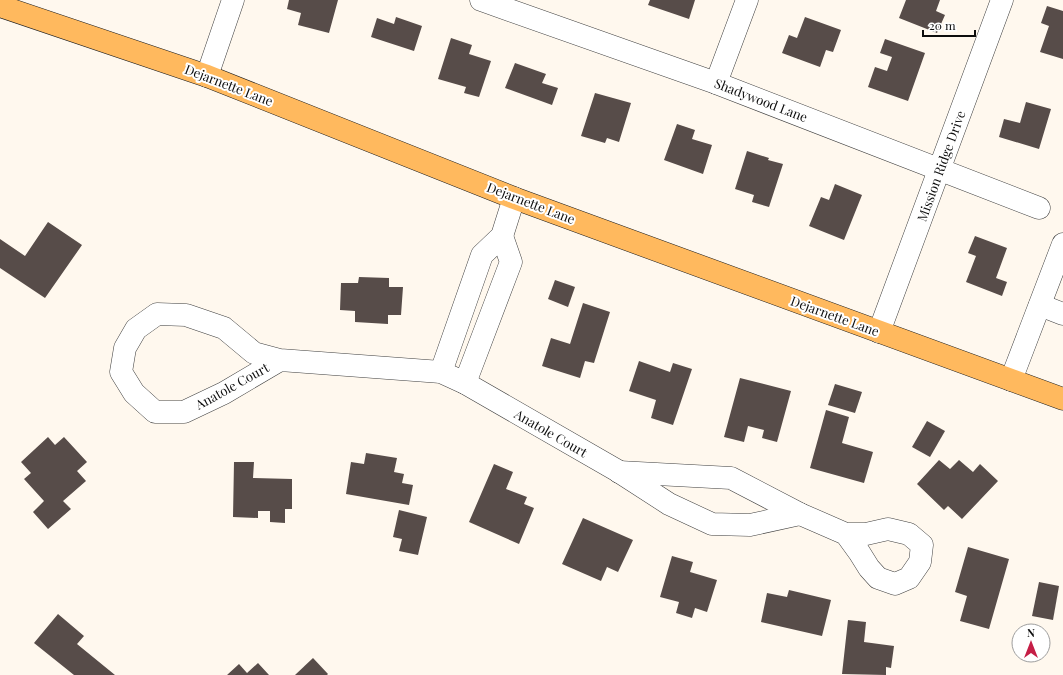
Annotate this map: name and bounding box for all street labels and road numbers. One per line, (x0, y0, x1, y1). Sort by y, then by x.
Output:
street label: Dejarnette Lane (183, 60, 276, 109)
street label: Shadywood Lane (712, 74, 811, 125)
street label: Mission Ridge Drive (913, 108, 969, 224)
street label: Dejarnette Lane (485, 178, 578, 227)
street label: Dejarnette Lane (789, 292, 882, 340)
street label: Anatole Court (191, 358, 272, 413)
street label: Anatole Court (511, 404, 591, 460)

